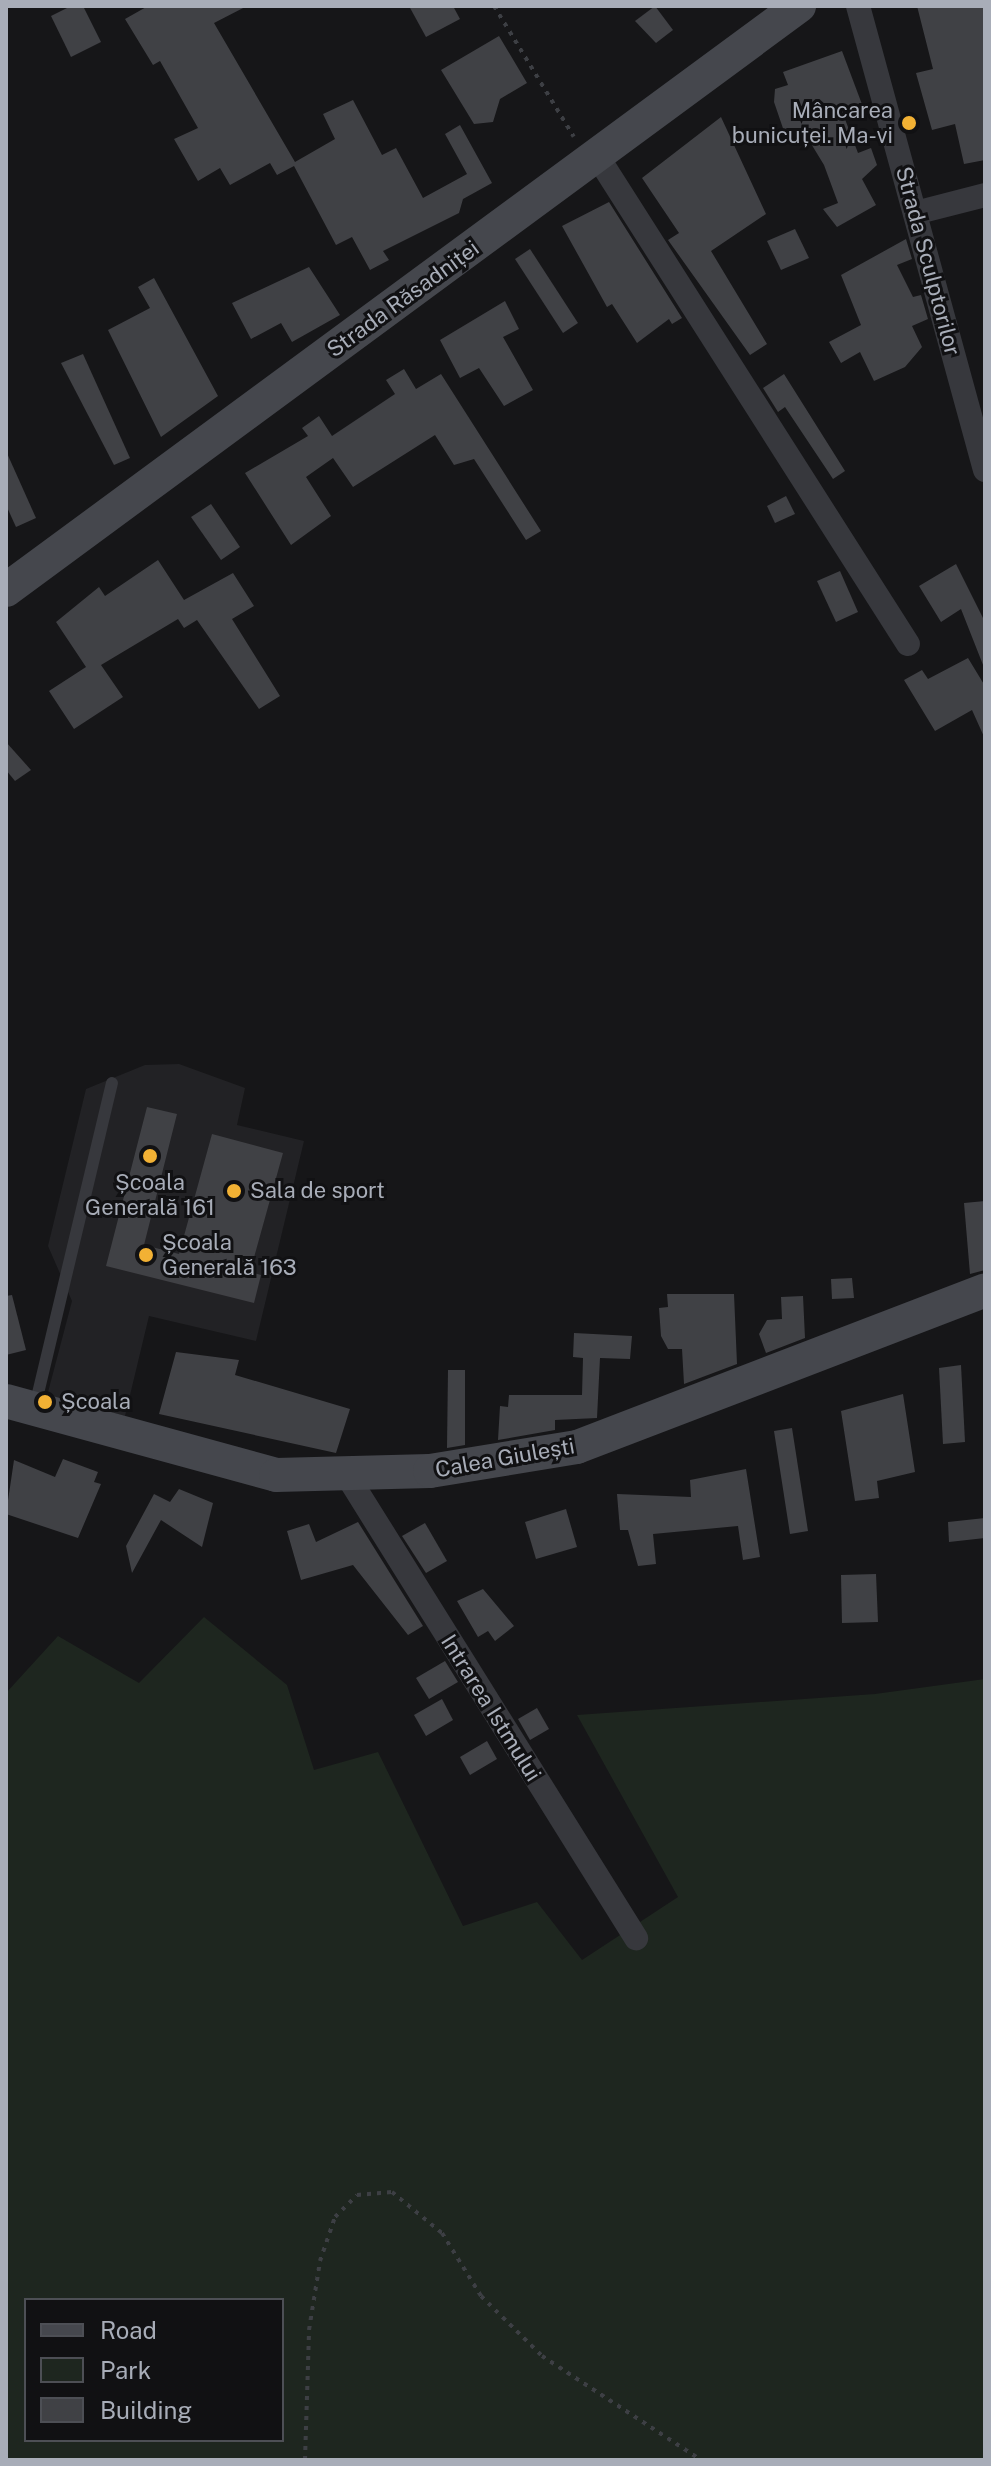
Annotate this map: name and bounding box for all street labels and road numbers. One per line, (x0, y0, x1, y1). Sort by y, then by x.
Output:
street label: Strada Sculptorilor (890, 164, 966, 358)
street label: Strada Răsadniței (322, 235, 484, 363)
street label: Calea Giulești (433, 1433, 577, 1483)
street label: Intrarea Istmului (435, 1630, 547, 1786)

